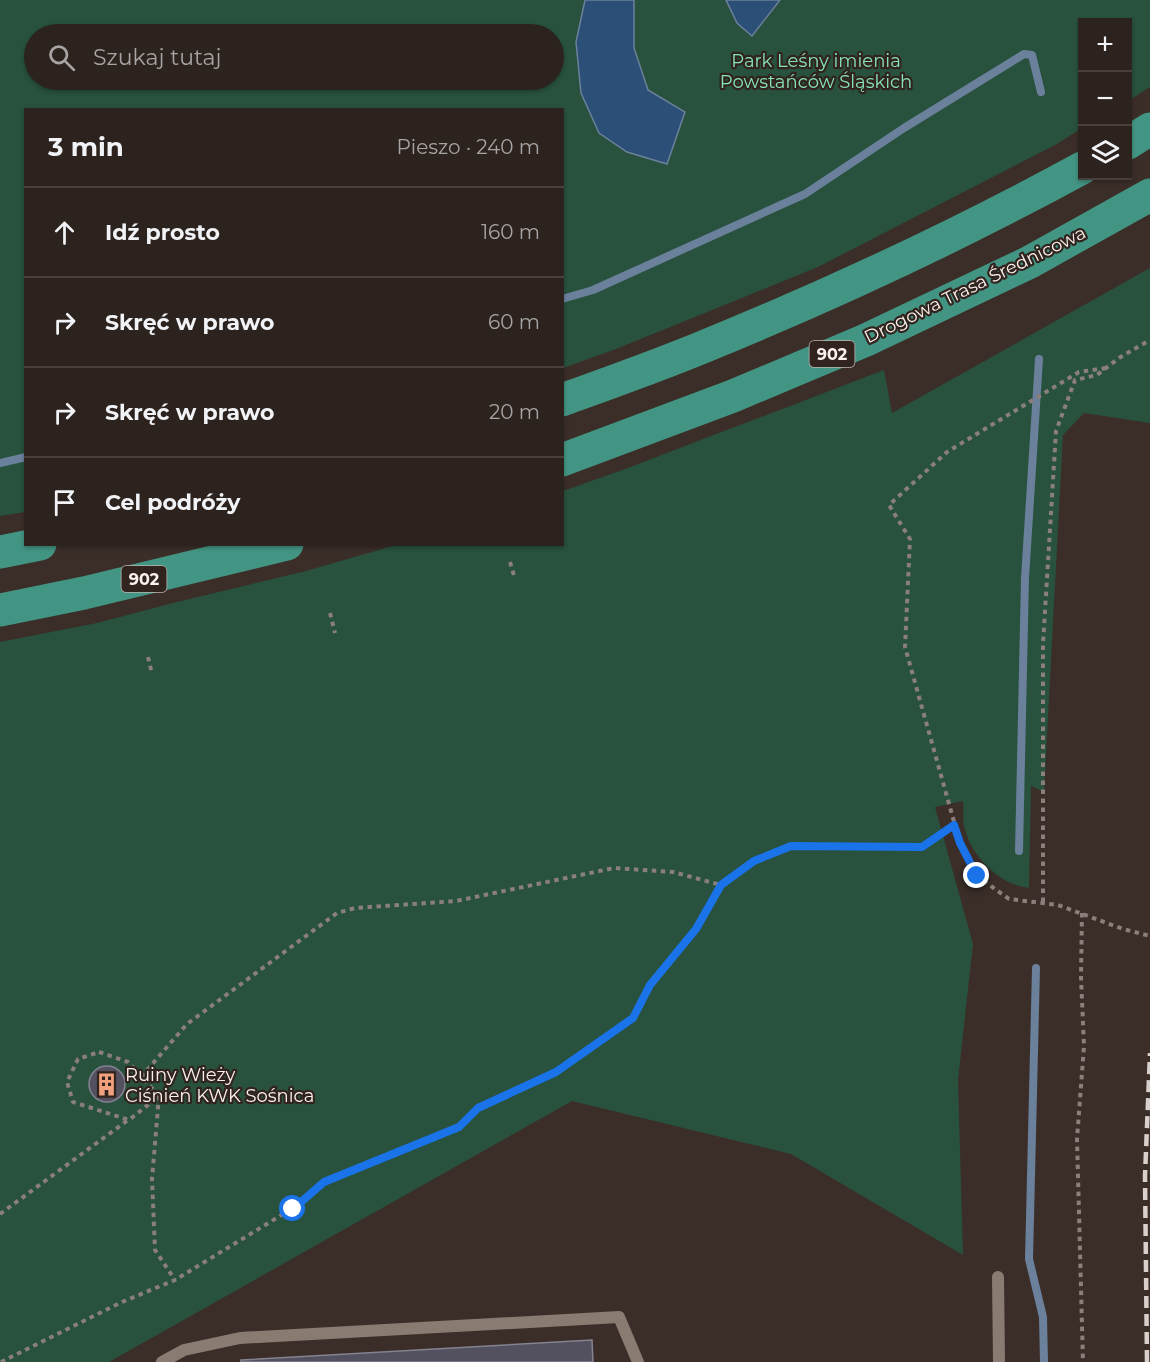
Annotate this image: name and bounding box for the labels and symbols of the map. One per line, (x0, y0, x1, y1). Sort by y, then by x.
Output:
park label: Park Leśny imienia Powstańców Śląskich (720, 50, 912, 93)
street label: Drogowa Trasa Średnicowa (861, 222, 1089, 348)
road number: 902 (810, 341, 854, 367)
road number: 902 (122, 566, 166, 592)
route end (963, 862, 989, 888)
place label: Ruiny Wieży Ciśnień KWK Sośnica (125, 1064, 314, 1107)
building icon: Ruiny Wieży Ciśnień KWK Sośnica (94, 1072, 120, 1098)
route start (279, 1195, 305, 1221)

